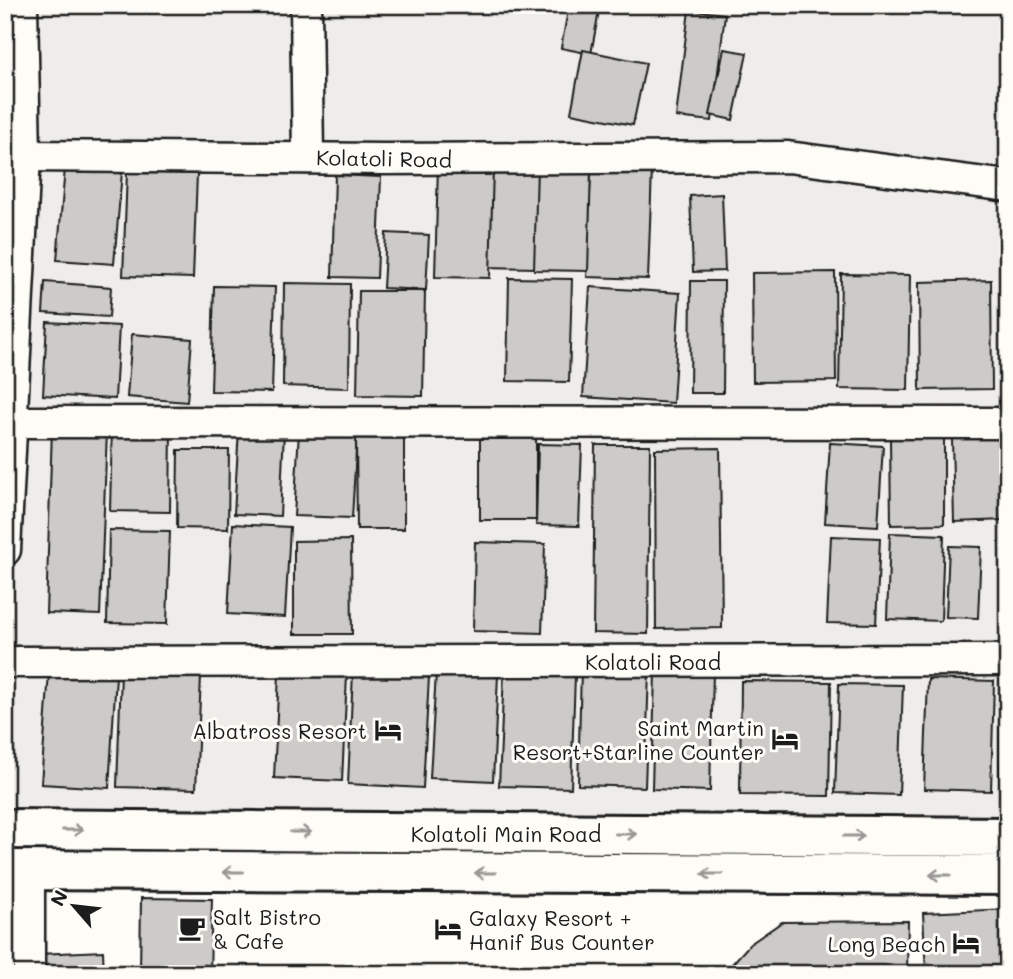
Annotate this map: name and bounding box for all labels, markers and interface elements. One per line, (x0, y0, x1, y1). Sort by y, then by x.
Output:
street label: Kolatoli Road (316, 143, 452, 173)
street label: Kolatoli Road (585, 648, 721, 675)
place label: Saint Martin Resort+Starline Counter (513, 714, 764, 765)
hotel icon: Albatross Resort (373, 715, 403, 745)
place label: Albatross Resort (192, 717, 367, 744)
hotel icon: Saint Martin Resort+Starline Counter (770, 724, 800, 754)
street label: Kolatoli Main Road (411, 820, 601, 847)
one-way arrow (62, 823, 85, 837)
one-way arrow (289, 825, 312, 839)
one-way arrow (615, 827, 638, 841)
one-way arrow (842, 829, 865, 843)
one-way arrow (221, 865, 244, 879)
one-way arrow (473, 866, 496, 880)
one-way arrow (701, 867, 724, 881)
one-way arrow (928, 868, 951, 882)
north arrow (38, 870, 108, 940)
text: N (44, 886, 73, 910)
place label: Salt Bistro & Cafe (213, 903, 321, 954)
place label: Galaxy Resort + Hanif Bus Counter (469, 904, 655, 955)
cafe icon: Salt Bistro & Cafe (177, 913, 207, 943)
hotel icon: Galaxy Resort + Hanif Bus Counter (433, 914, 463, 944)
hotel icon: Long Beach (951, 928, 981, 958)
place label: Long Beach (828, 930, 945, 957)

